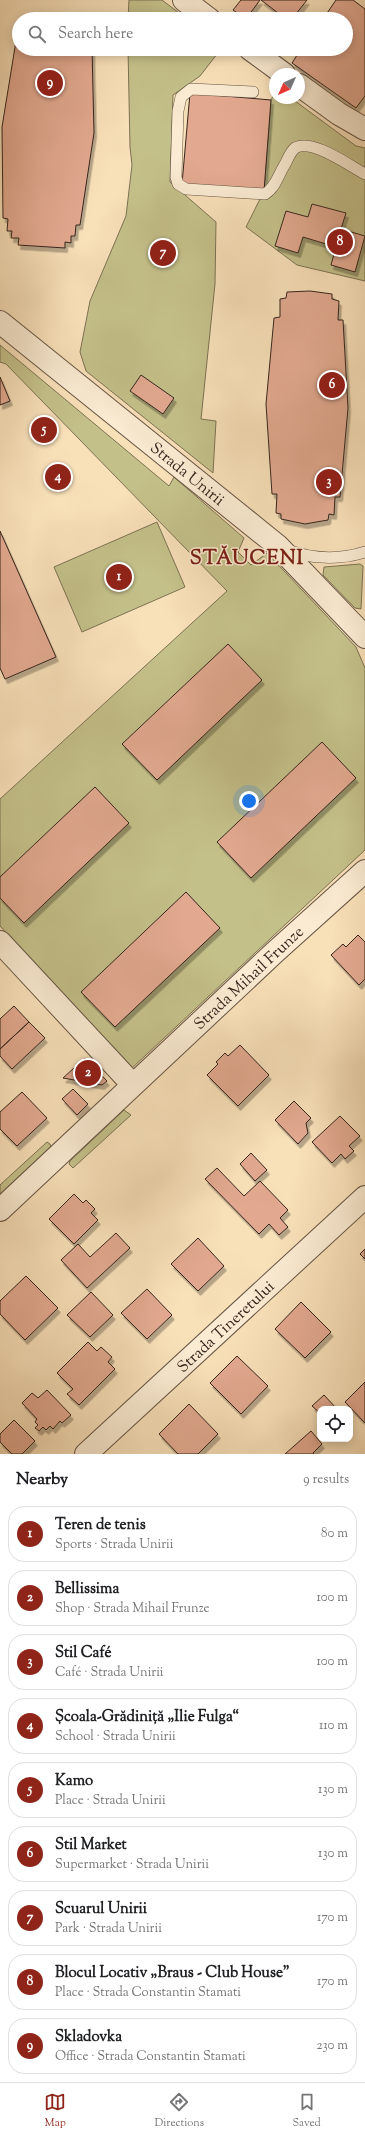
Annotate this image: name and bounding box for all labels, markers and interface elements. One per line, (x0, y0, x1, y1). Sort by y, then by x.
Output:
search box (12, 12, 353, 56)
icon: search (26, 23, 48, 45)
text: Search here (58, 24, 133, 45)
pin: 9 (37, 68, 63, 98)
north arrow (269, 68, 305, 104)
pin: 8 (327, 227, 353, 257)
pin: 7 (150, 238, 176, 268)
pin: 6 (319, 370, 345, 400)
pin: 5 (31, 415, 57, 445)
street label: Strada Unirii (144, 438, 229, 512)
pin: 4 (45, 462, 71, 492)
pin: 3 (316, 467, 342, 497)
district label: STĂUCENI (190, 545, 304, 574)
pin: 1 (106, 562, 132, 592)
your location (239, 791, 259, 811)
street label: Strada Mihail Frunze (189, 922, 310, 1036)
pin: 2 (75, 1058, 101, 1088)
street label: Strada Tineretului (173, 1276, 281, 1379)
map controls (317, 1406, 353, 1442)
button: locate (317, 1406, 353, 1442)
text: Nearby (16, 1468, 68, 1492)
text: 9 results (303, 1471, 349, 1489)
text: Teren de tenis (55, 1515, 146, 1536)
text: 1 (28, 1525, 32, 1543)
text: 80 m (321, 1525, 348, 1543)
text: Sports · Strada Unirii (55, 1536, 173, 1554)
text: Bellissima (55, 1579, 119, 1600)
text: 2 (27, 1589, 33, 1607)
text: 100 m (316, 1589, 348, 1607)
text: Shop · Strada Mihail Frunze (55, 1600, 210, 1618)
text: Stil Café (55, 1643, 111, 1664)
text: 3 (27, 1653, 33, 1671)
text: 100 m (316, 1653, 348, 1671)
text: Café · Strada Unirii (55, 1664, 164, 1682)
text: Școala-Grădiniță „Ilie Fulga“ (55, 1707, 239, 1728)
text: 4 (27, 1717, 33, 1735)
text: 110 m (319, 1717, 348, 1735)
text: School · Strada Unirii (55, 1728, 176, 1746)
text: Kamo (55, 1771, 93, 1792)
text: 5 (28, 1781, 32, 1799)
text: 130 m (318, 1781, 348, 1799)
text: Place · Strada Unirii (55, 1792, 166, 1810)
text: Stil Market (55, 1835, 127, 1856)
text: 6 (27, 1845, 33, 1863)
text: 130 m (318, 1845, 348, 1863)
text: Supermarket · Strada Unirii (55, 1856, 209, 1874)
text: Scuarul Unirii (55, 1899, 147, 1920)
text: 7 (27, 1909, 33, 1927)
text: 170 m (317, 1909, 348, 1927)
text: Park · Strada Unirii (55, 1920, 162, 1938)
text: Blocul Locativ „Braus - Club House” (55, 1963, 290, 1984)
text: 8 (27, 1973, 33, 1991)
text: 170 m (317, 1973, 348, 1991)
text: Place · Strada Constantin Stamati (55, 1984, 241, 2002)
text: Skladovka (55, 2027, 122, 2048)
text: 9 (27, 2037, 33, 2055)
text: 230 m (316, 2037, 348, 2055)
text: Office · Strada Constantin Stamati (55, 2048, 246, 2066)
tab: Map (44, 2091, 66, 2131)
tab: Directions (155, 2091, 204, 2131)
tab: Saved (293, 2091, 321, 2131)

